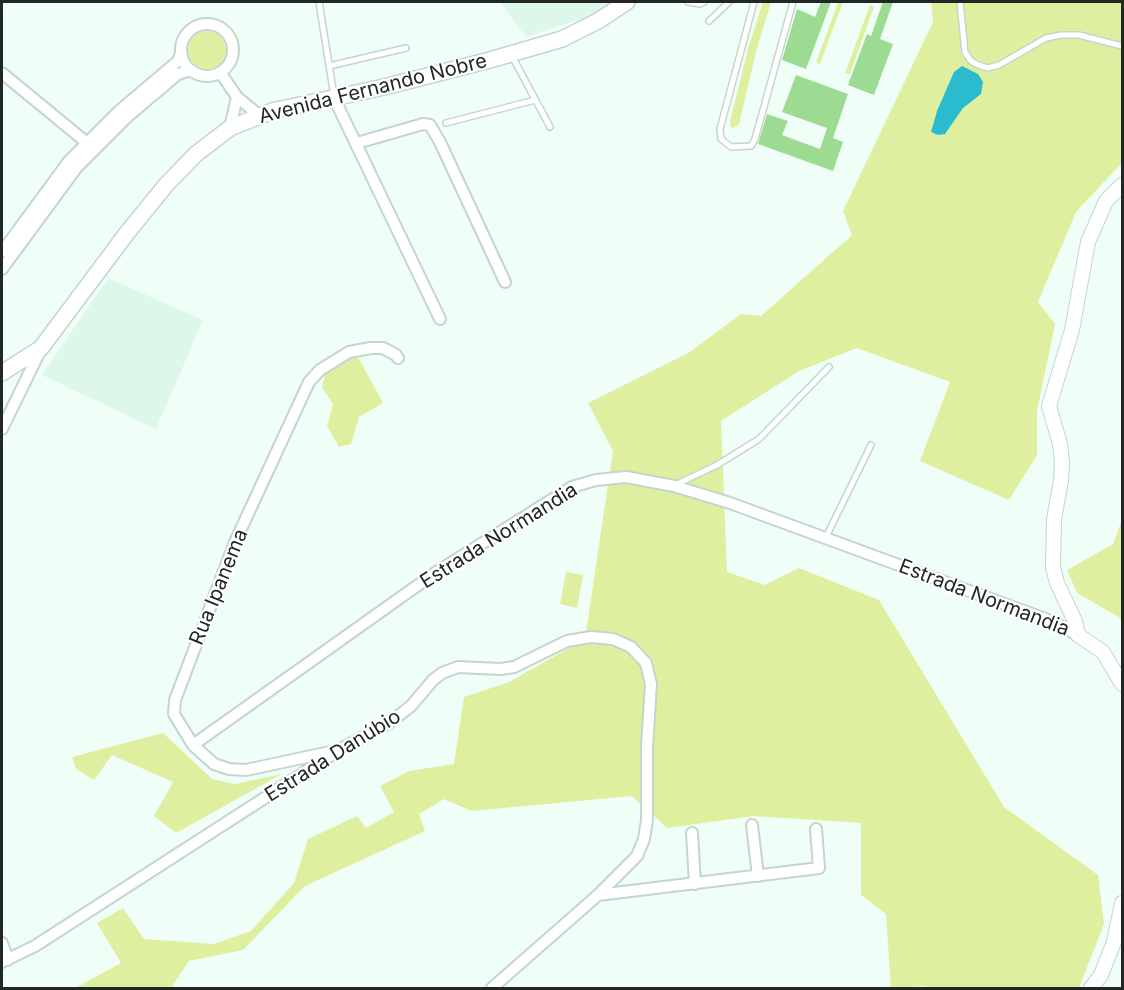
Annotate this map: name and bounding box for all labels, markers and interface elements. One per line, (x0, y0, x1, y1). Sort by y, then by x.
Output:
street label: Avenida Fernando Nobre (257, 49, 489, 129)
street label: Estrada Normandia (416, 478, 582, 594)
street label: Rua Ipanema (185, 526, 253, 648)
street label: Estrada Normandia (895, 554, 1073, 642)
street label: Estrada Danúbio (261, 705, 405, 807)

